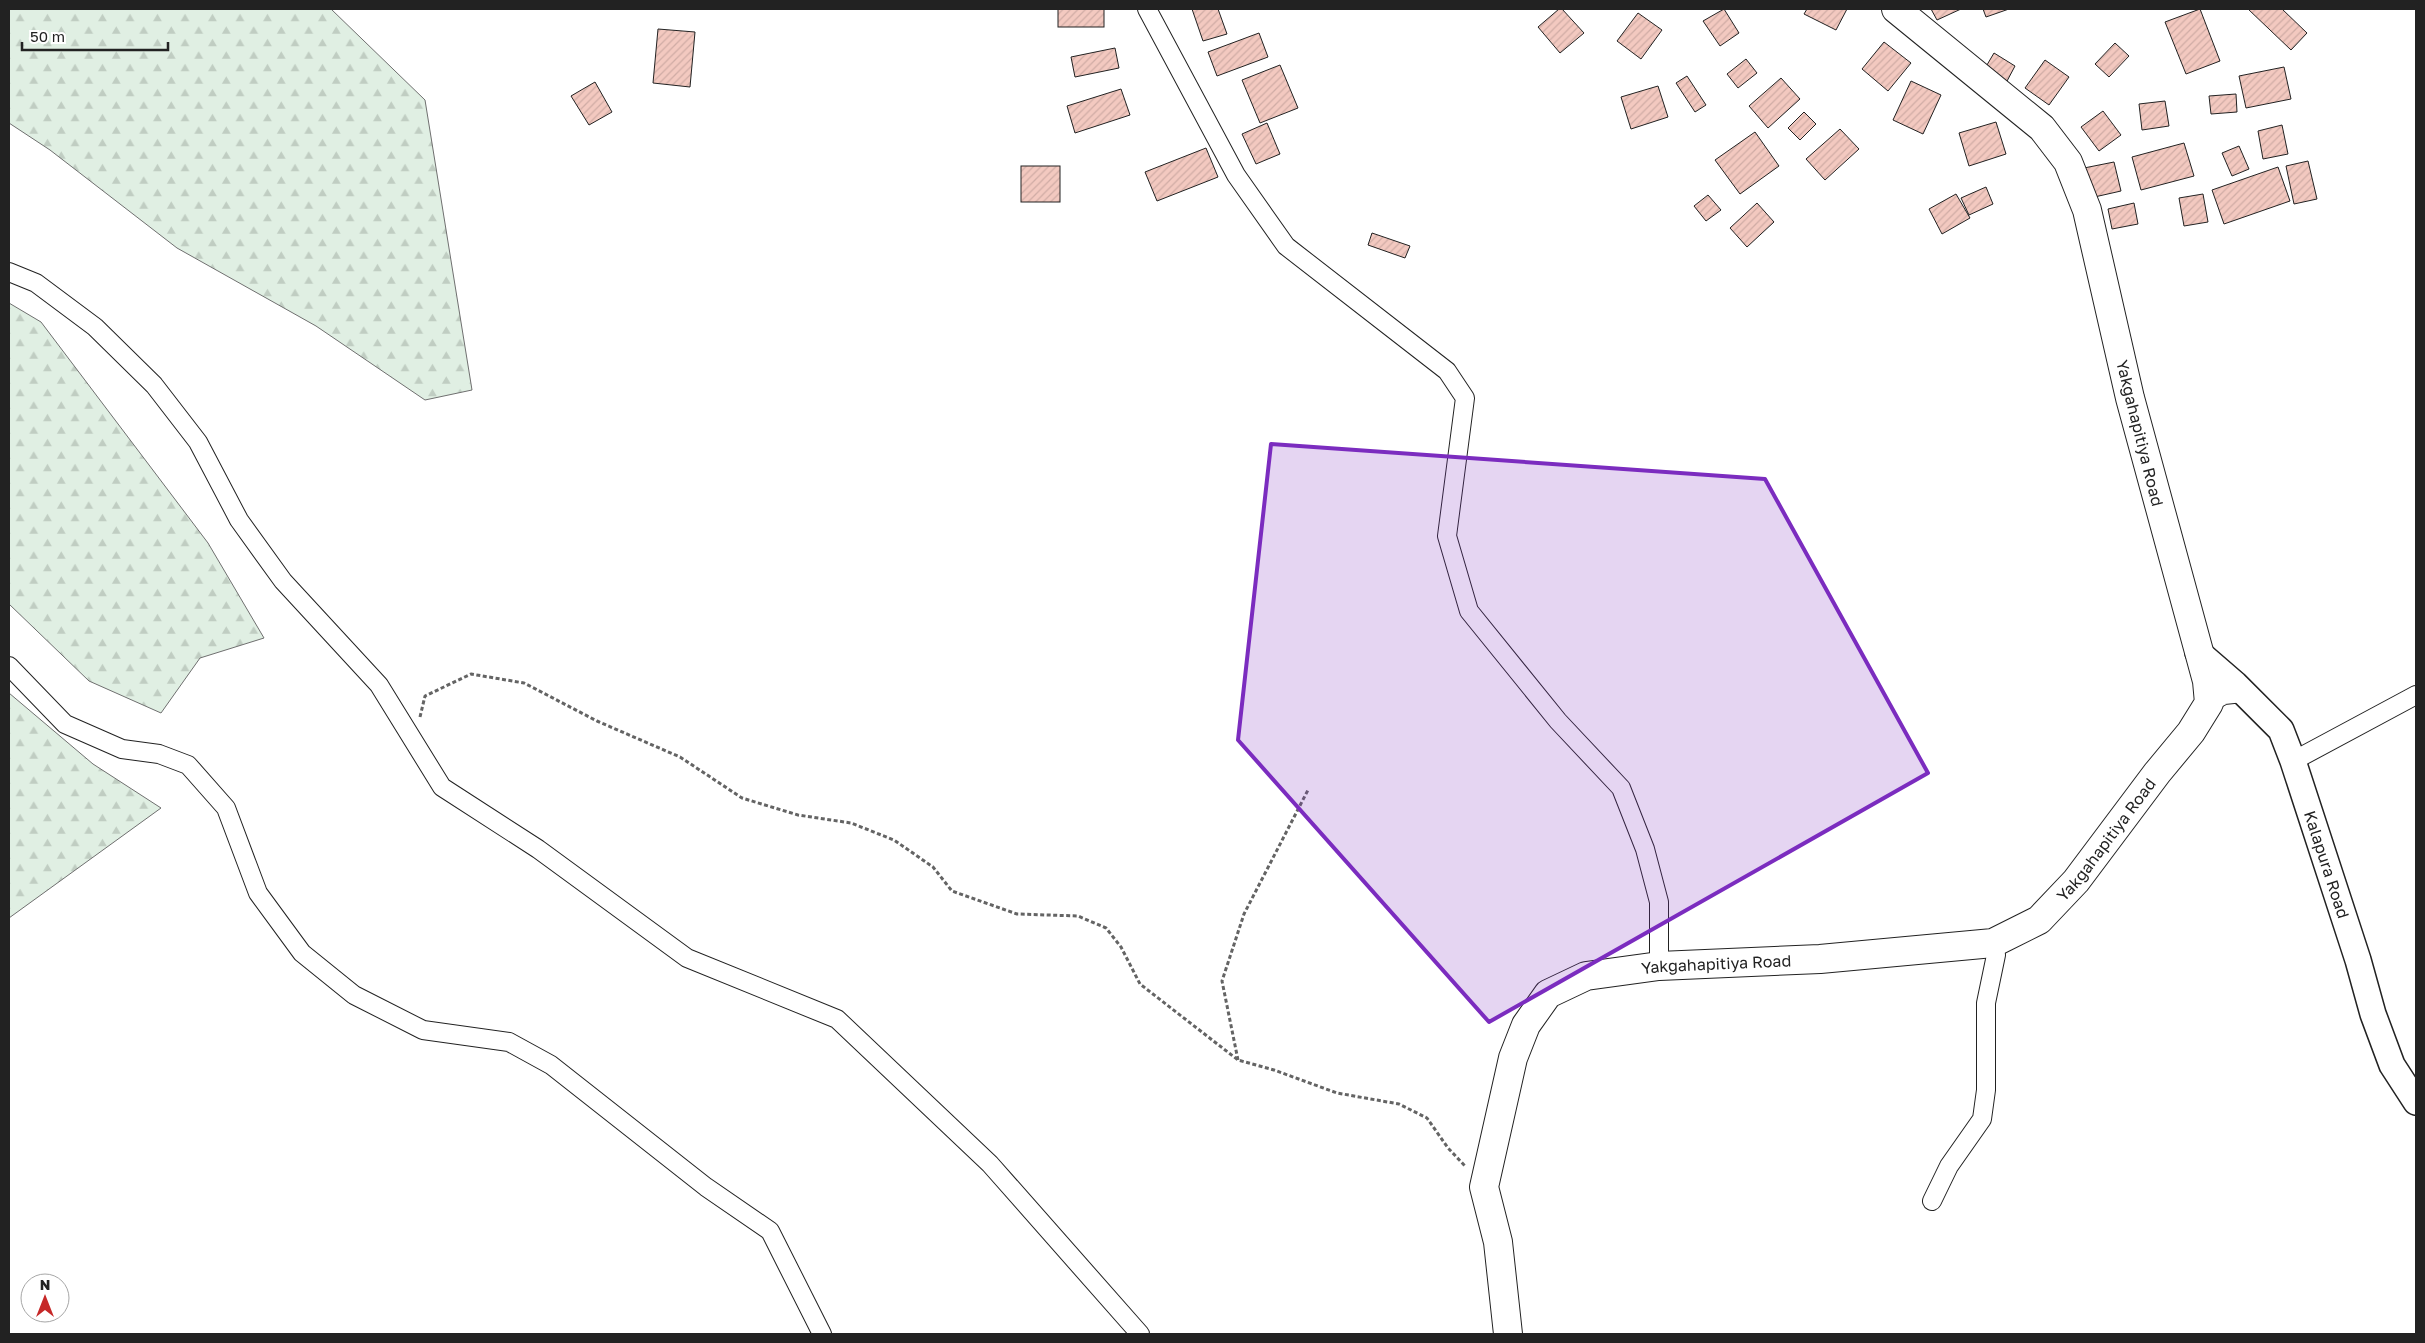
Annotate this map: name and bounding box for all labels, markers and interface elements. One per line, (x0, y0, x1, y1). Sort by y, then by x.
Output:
scale bar (22, 20, 169, 52)
text: 50 m (30, 27, 65, 45)
street label: Yakgahapitiya Road (2112, 358, 2168, 508)
street label: Yakgahapitiya Road (2052, 774, 2160, 905)
street label: Kalapura Road (2300, 808, 2354, 921)
street label: Yakgahapitiya Road (1640, 950, 1792, 978)
north arrow (20, 1273, 70, 1323)
text: N (40, 1276, 50, 1293)

